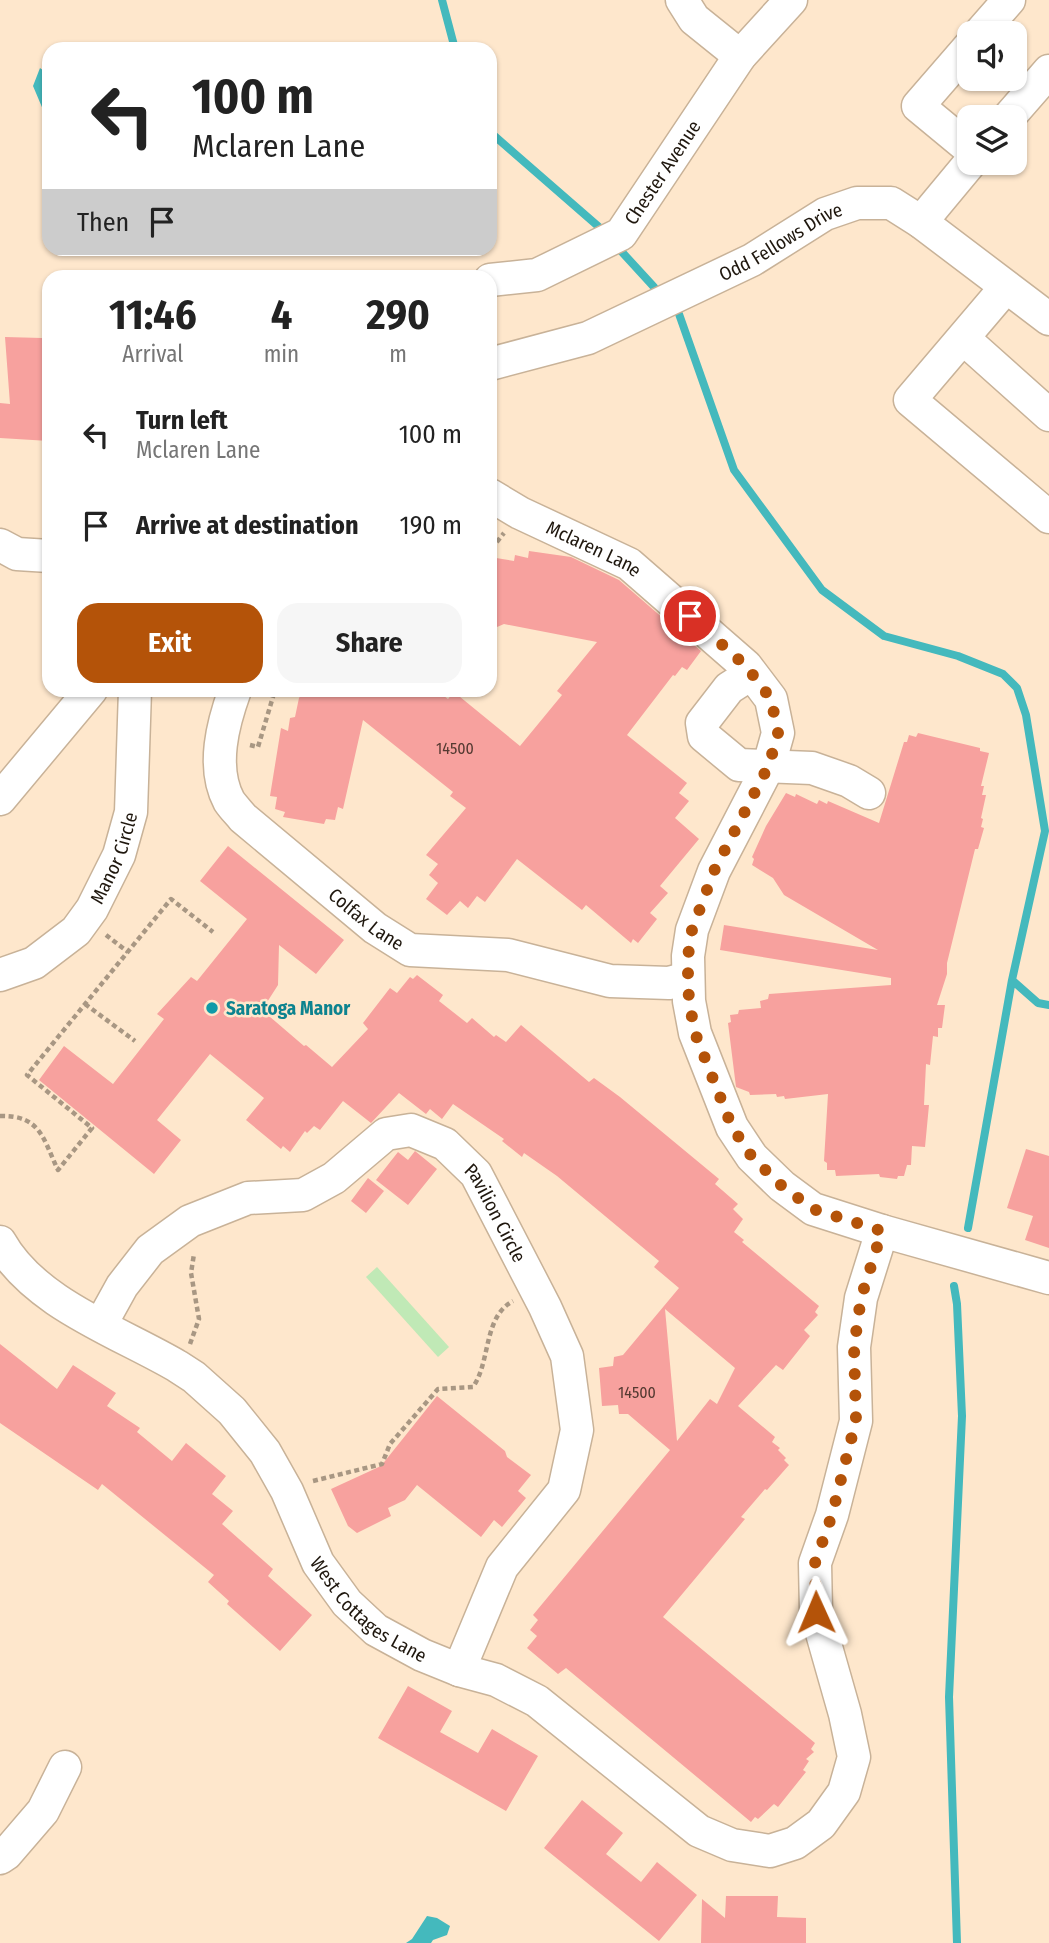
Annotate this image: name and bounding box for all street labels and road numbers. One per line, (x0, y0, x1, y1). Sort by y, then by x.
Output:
street label: Chester Avenue (620, 116, 706, 229)
street label: Odd Fellows Drive (715, 198, 845, 286)
street label: Mclaren Lane (543, 516, 646, 582)
street label: Manor Circle (85, 810, 142, 908)
street label: Colfax Lane (324, 883, 408, 955)
street label: Pavilion Circle (460, 1159, 531, 1266)
street label: West Cottages Lane (305, 1552, 431, 1667)

